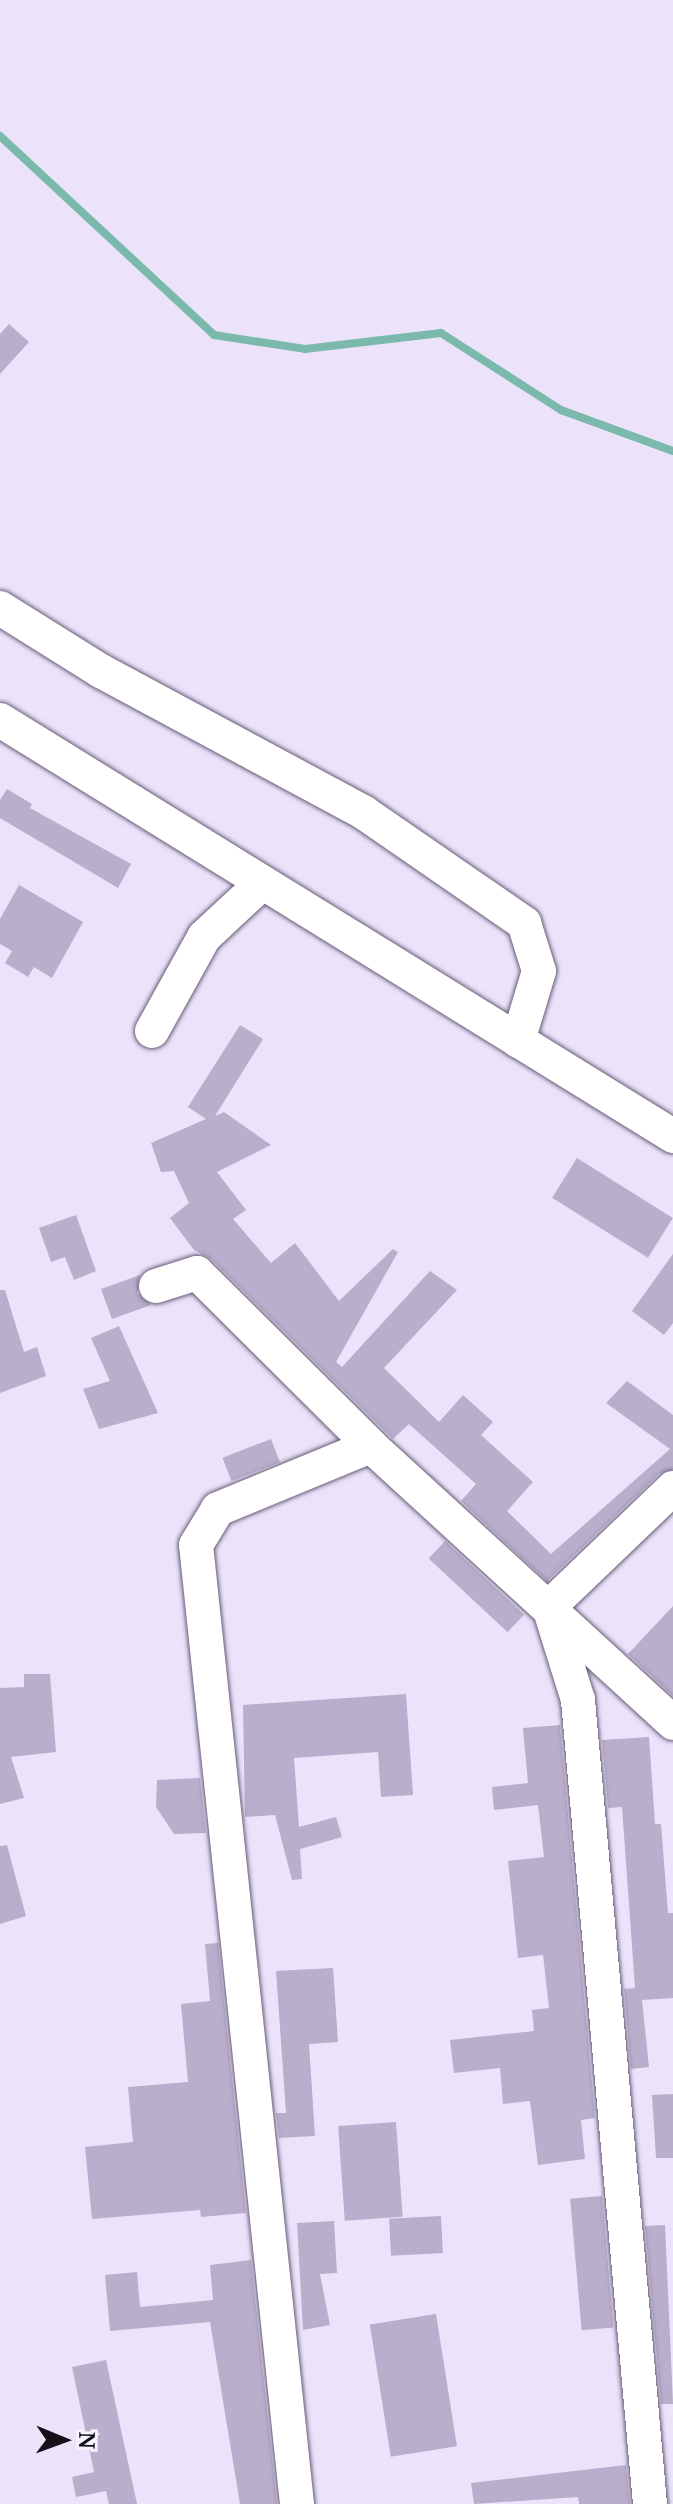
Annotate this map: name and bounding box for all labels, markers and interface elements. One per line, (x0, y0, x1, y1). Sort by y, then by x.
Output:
north arrow (24, 2400, 104, 2480)
text: N (73, 2431, 103, 2449)

